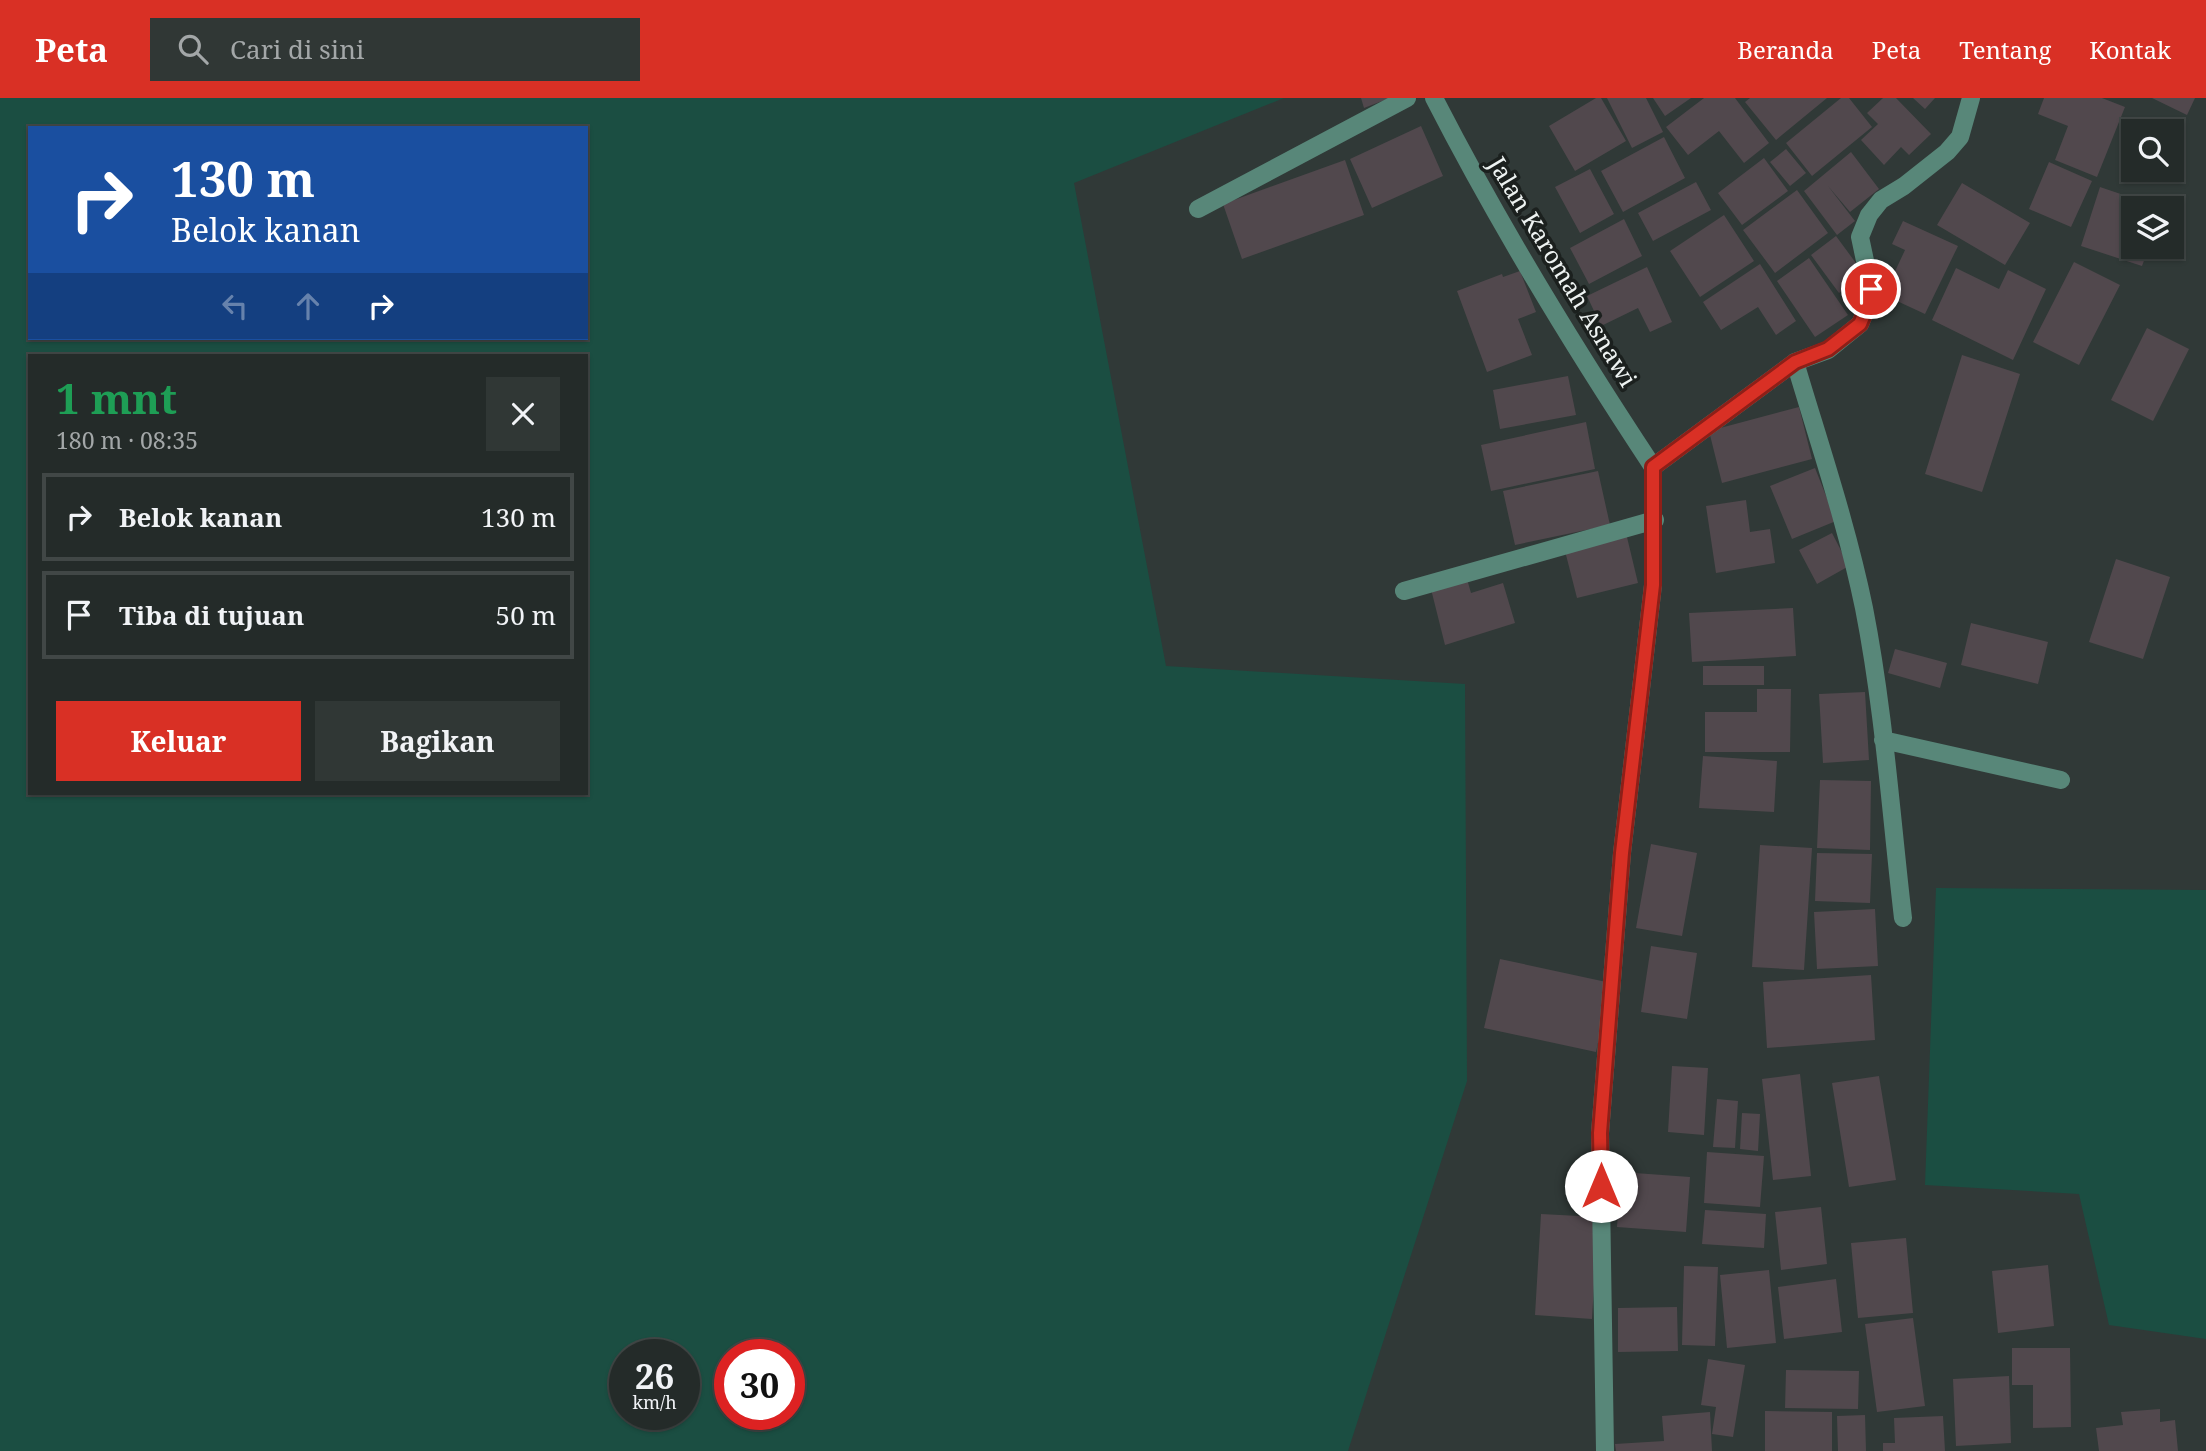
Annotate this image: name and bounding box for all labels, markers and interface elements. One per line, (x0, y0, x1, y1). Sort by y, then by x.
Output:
search box (150, 18, 640, 81)
text: Peta (35, 27, 108, 72)
icon: search (174, 30, 212, 68)
text: Cari di sini (230, 31, 364, 67)
text: Beranda (1737, 33, 1834, 66)
text: Peta (1872, 33, 1921, 66)
text: Tentang (1959, 33, 2051, 66)
text: Kontak (2089, 33, 2171, 66)
map controls (2121, 119, 2184, 259)
button: search (2121, 119, 2184, 182)
text: 130 m (171, 145, 315, 211)
street label: Jalan Karomah Asnawi (1481, 149, 1645, 393)
icon: right (56, 154, 147, 245)
button: layers (2121, 196, 2184, 259)
text: Belok kanan (171, 208, 361, 251)
pin (1841, 259, 1901, 319)
icon: arrive (1852, 270, 1890, 308)
icon: left (216, 287, 254, 325)
icon: ahead (289, 287, 327, 325)
icon: right (362, 287, 400, 325)
text: 1 mnt (56, 369, 177, 426)
button: close (486, 377, 560, 451)
text: 180 m · 08:35 (56, 424, 198, 456)
icon: right (60, 498, 98, 536)
text: Belok kanan (119, 499, 282, 535)
text: 130 m (481, 499, 556, 535)
icon: arrive (60, 596, 98, 634)
text: Tiba di tujuan (119, 597, 304, 633)
text: 50 m (496, 597, 556, 633)
button: Keluar (56, 701, 301, 781)
button: Bagikan (315, 701, 560, 781)
position arrow (1564, 1149, 1638, 1223)
speed limit sign: 30 (714, 1339, 805, 1430)
text: 26 (635, 1352, 674, 1399)
text: km/h (632, 1390, 677, 1414)

